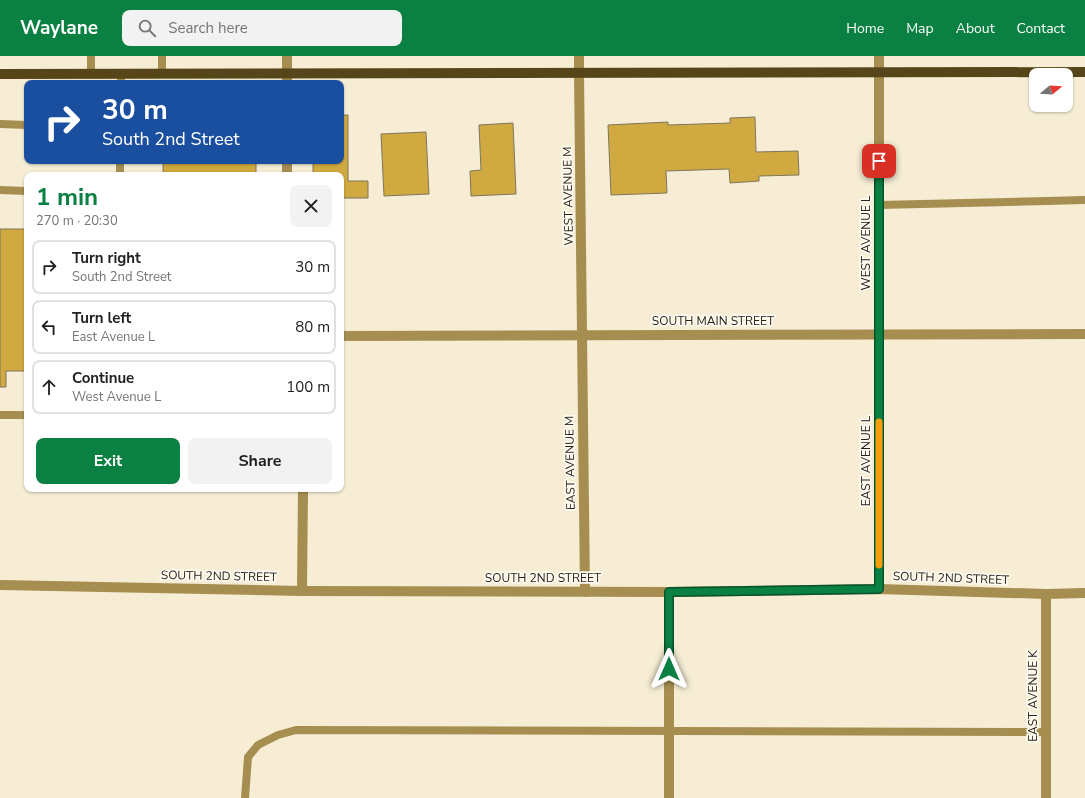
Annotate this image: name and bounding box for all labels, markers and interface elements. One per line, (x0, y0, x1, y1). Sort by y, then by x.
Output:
search box (122, 10, 402, 46)
text: Waylane (20, 15, 98, 41)
icon: search (136, 17, 158, 39)
text: Search here (168, 18, 248, 38)
text: Home (846, 19, 884, 38)
text: Map (906, 19, 934, 38)
text: About (956, 19, 995, 38)
text: Contact (1017, 19, 1065, 38)
north arrow (1029, 68, 1073, 112)
map controls (1029, 68, 1073, 112)
text: 30 m (102, 91, 168, 129)
icon: right (36, 96, 88, 148)
text: South 2nd Street (102, 127, 240, 151)
pin (862, 144, 896, 178)
street label: WEST AVENUE M (559, 146, 577, 246)
icon: arrive (868, 150, 890, 172)
text: 1 min (36, 181, 98, 213)
button: close (290, 185, 332, 227)
street label: WEST AVENUE L (858, 195, 874, 291)
text: 270 m · 20:30 (36, 212, 118, 230)
text: Turn right (72, 248, 141, 268)
icon: right (38, 256, 60, 278)
text: 30 m (295, 257, 330, 277)
text: South 2nd Street (72, 268, 171, 286)
text: Turn left (72, 308, 131, 328)
street label: SOUTH MAIN STREET (652, 313, 775, 329)
icon: left (38, 316, 60, 338)
text: 80 m (295, 317, 330, 337)
text: East Avenue L (72, 328, 155, 346)
text: Continue (72, 368, 134, 388)
icon: ahead (38, 376, 60, 398)
text: 100 m (286, 377, 330, 397)
text: West Avenue L (72, 388, 161, 406)
street label: EAST AVENUE L (858, 415, 874, 506)
street label: EAST AVENUE M (561, 416, 579, 510)
button: Exit (36, 438, 180, 484)
button: Share (188, 438, 332, 484)
street label: SOUTH 2ND STREET (161, 567, 278, 585)
street label: SOUTH 2ND STREET (893, 568, 1010, 588)
street label: SOUTH 2ND STREET (485, 570, 602, 586)
position arrow (648, 648, 690, 690)
street label: EAST AVENUE K (1025, 650, 1041, 742)

